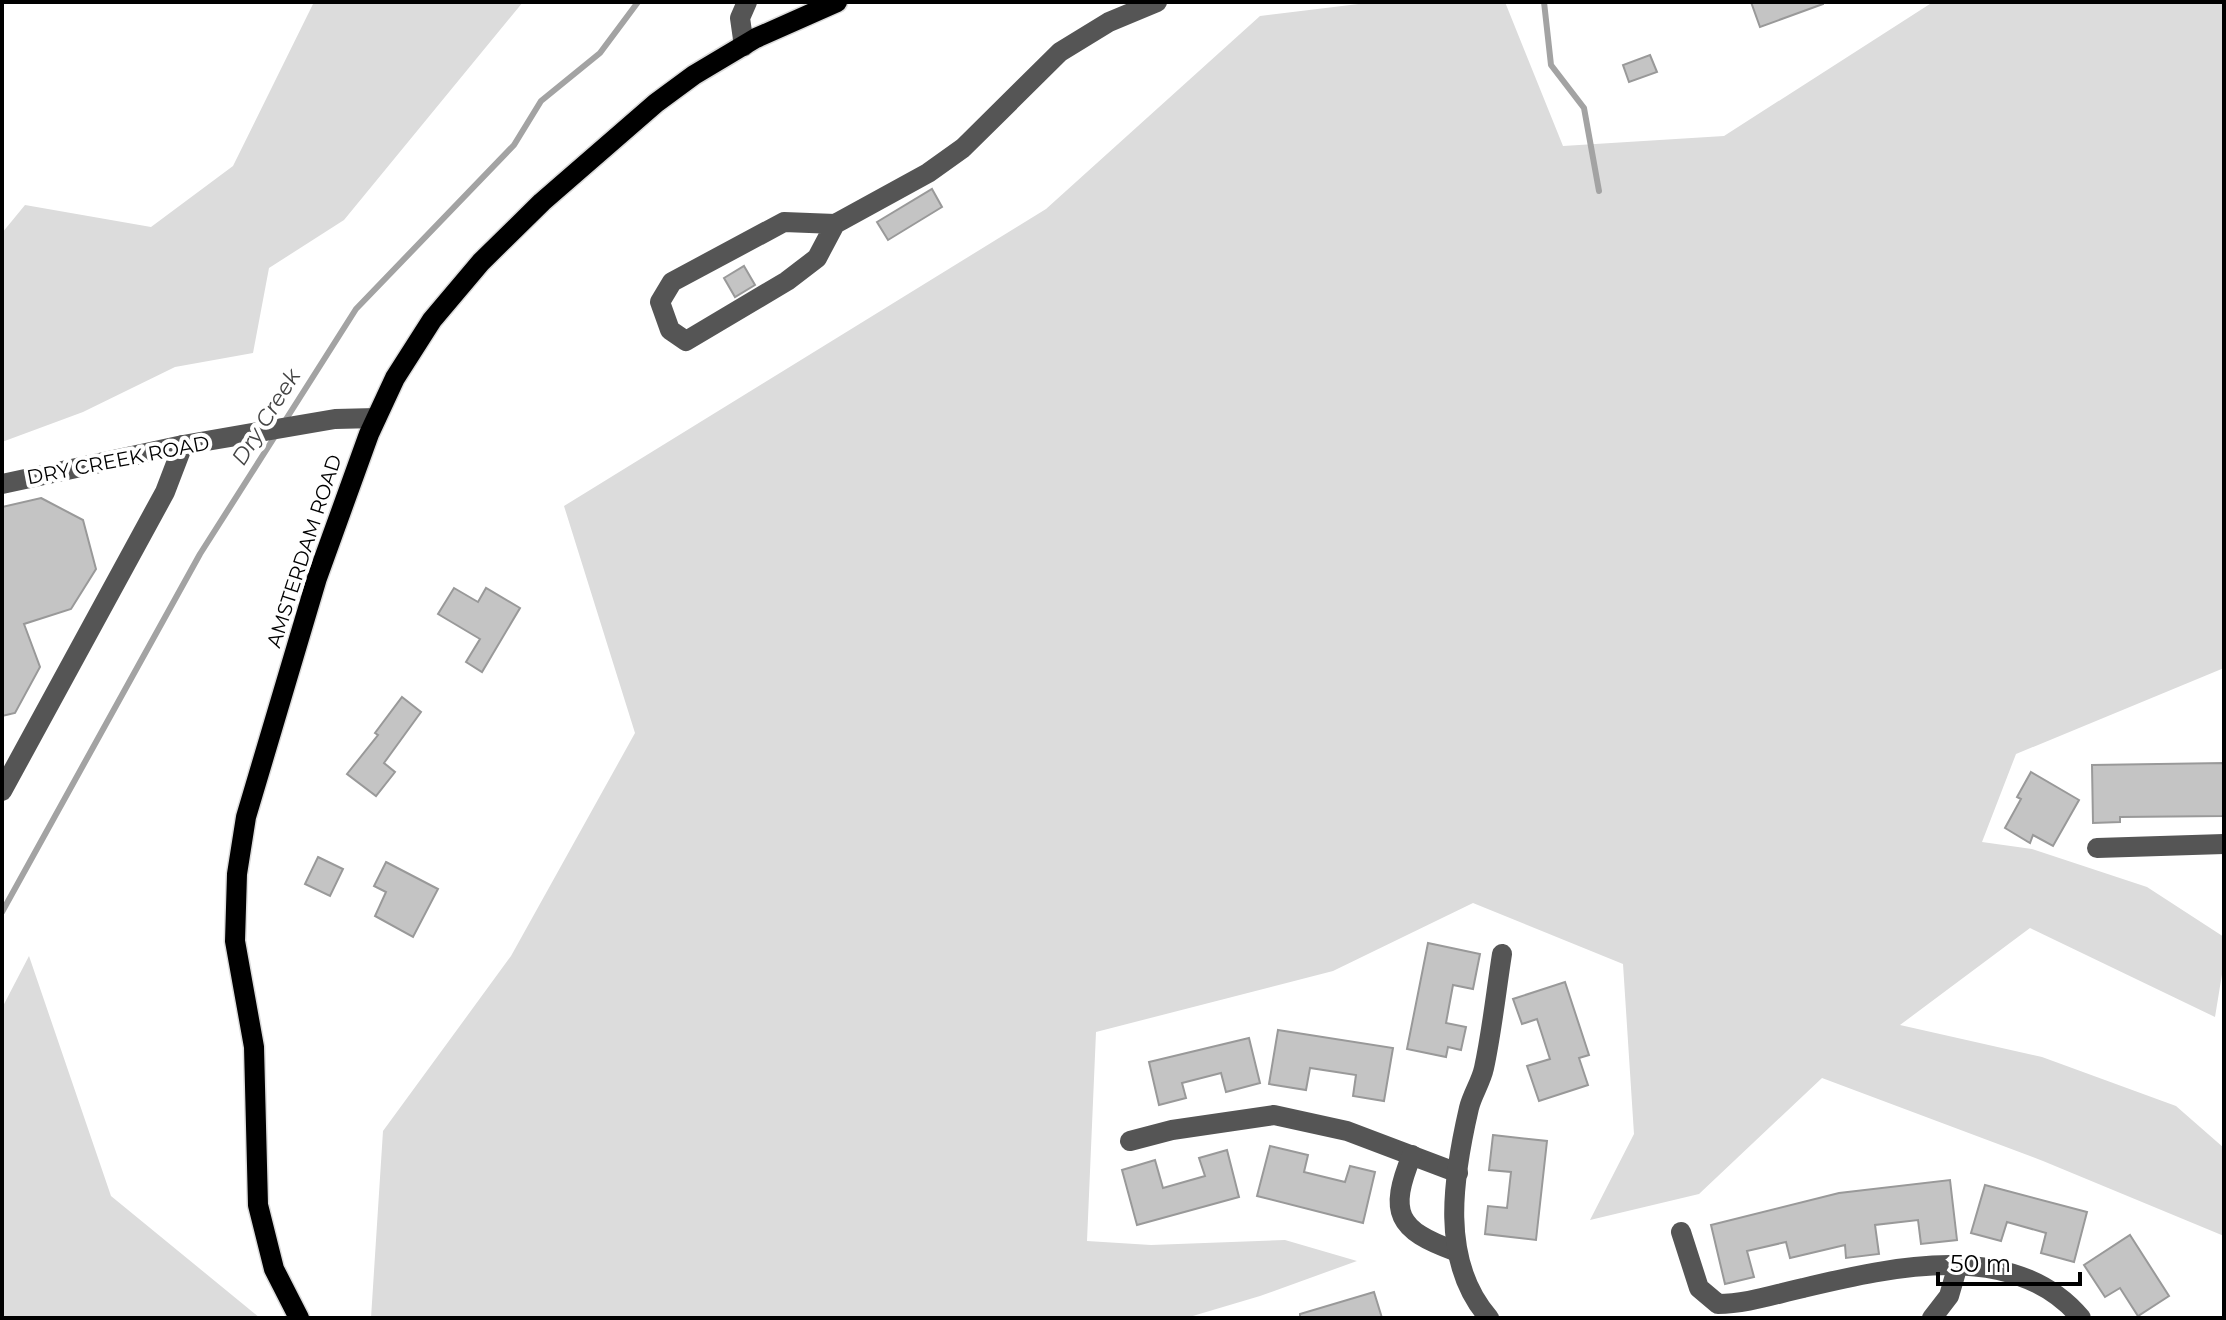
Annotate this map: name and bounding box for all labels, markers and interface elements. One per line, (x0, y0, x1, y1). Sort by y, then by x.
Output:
water label: Dry Creek (226, 363, 307, 470)
street label: DRY CREEK ROAD (25, 431, 211, 489)
street label: AMSTERDAM ROAD (261, 451, 347, 651)
scale bar (1938, 1236, 2080, 1286)
text: 50 m (1950, 1249, 2011, 1278)

